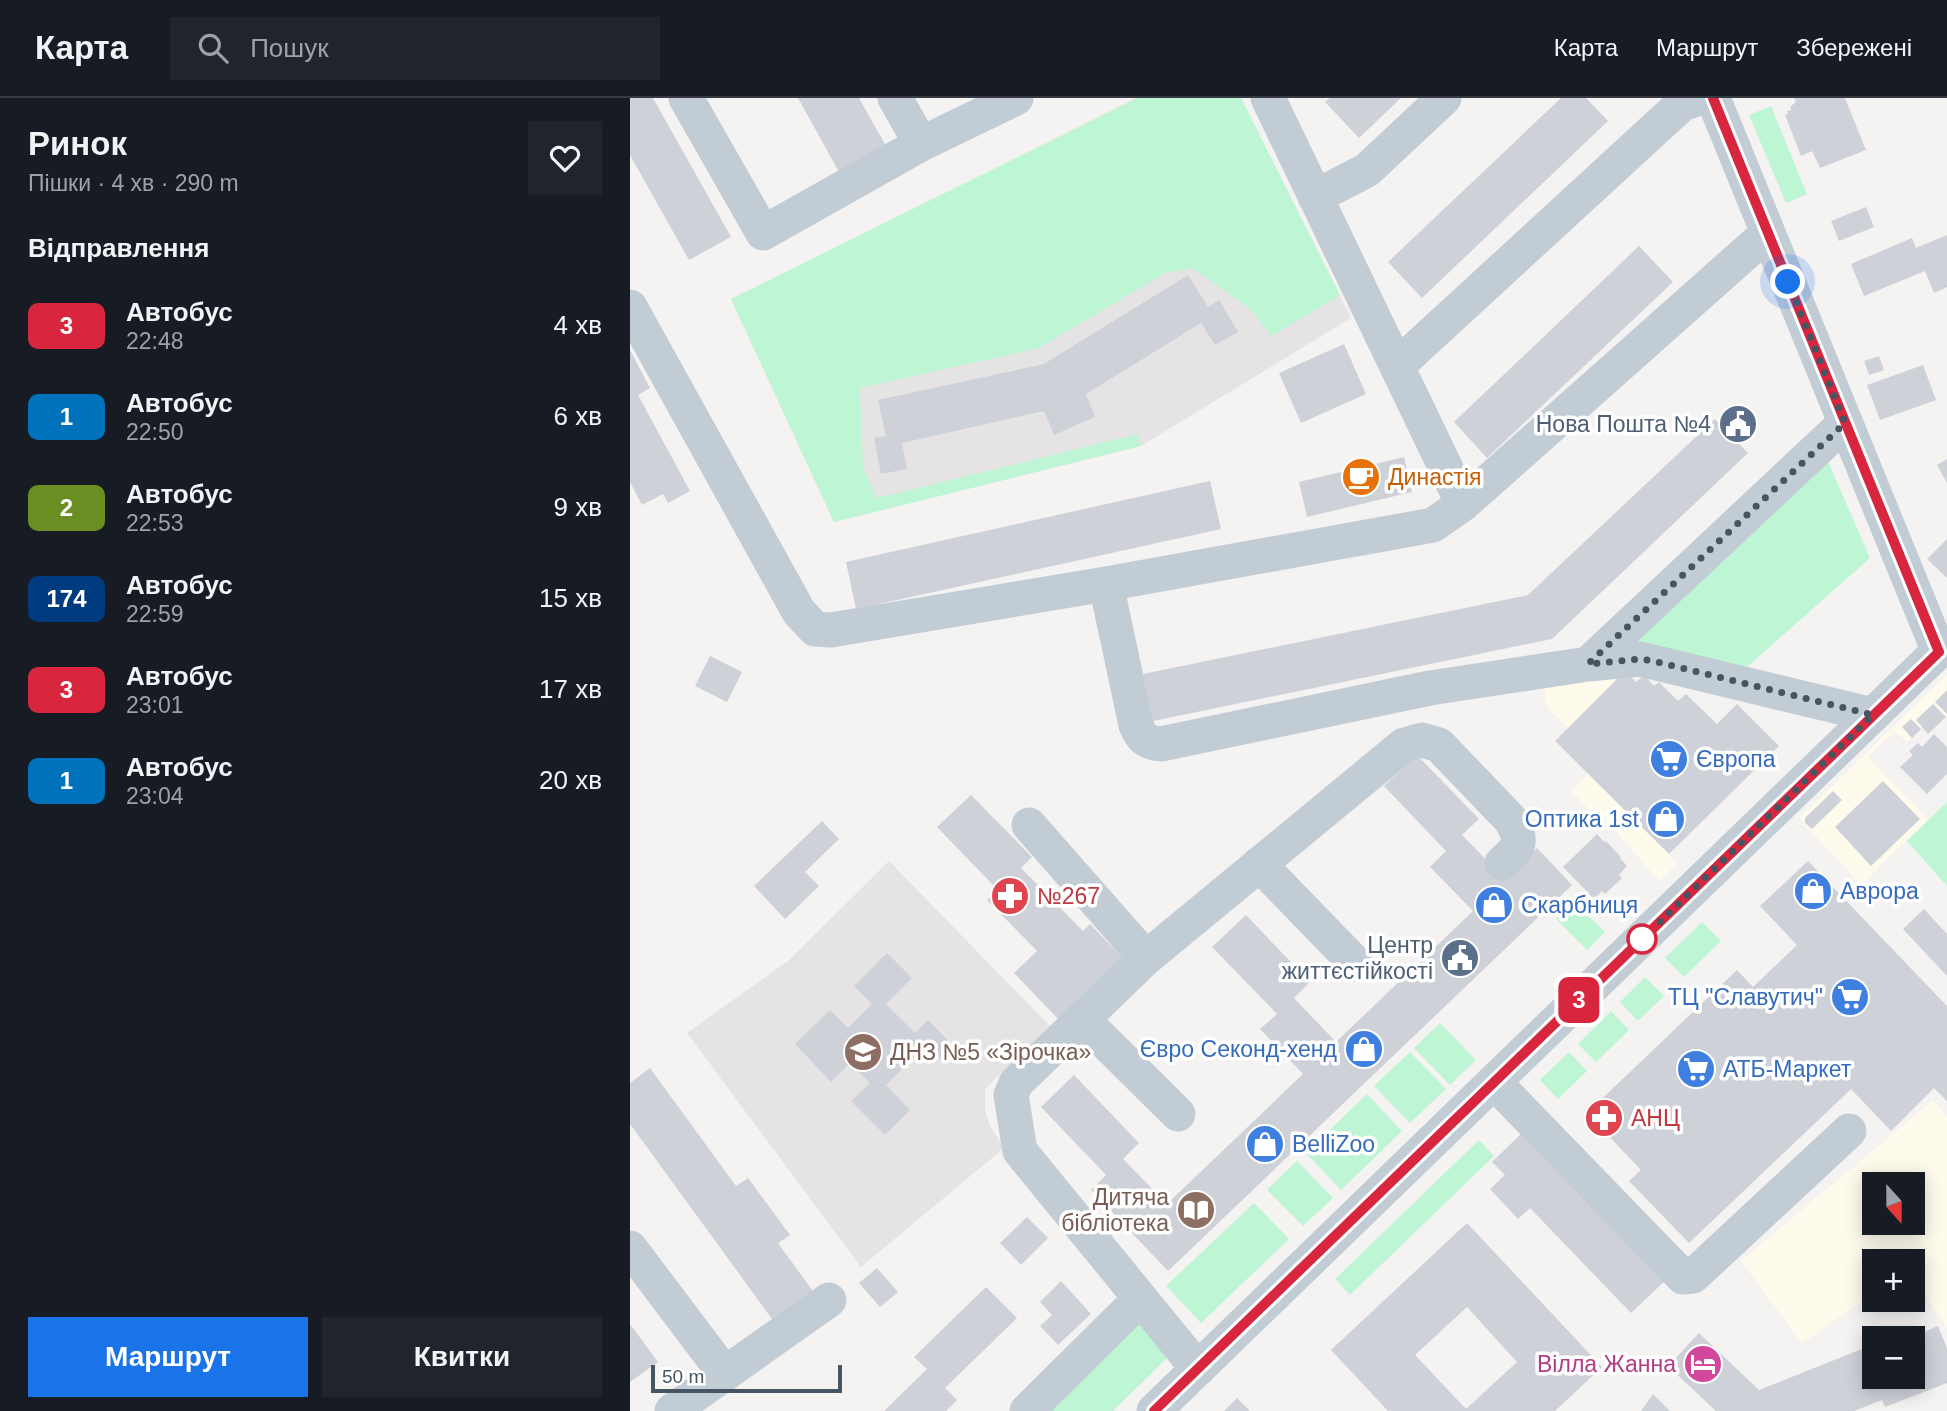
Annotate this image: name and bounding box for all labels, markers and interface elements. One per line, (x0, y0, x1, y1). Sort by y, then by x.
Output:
search box (170, 17, 660, 80)
text: Карта (35, 29, 128, 66)
icon: search (194, 29, 232, 67)
text: Пошук (250, 33, 329, 63)
text: Карта (1554, 34, 1618, 61)
text: Маршрут (1656, 34, 1758, 61)
text: Збережені (1796, 34, 1912, 61)
button: heart (528, 121, 602, 195)
text: Ринок (28, 125, 127, 162)
text: Пішки · 4 хв · 290 m (28, 170, 239, 196)
text: Відправлення (28, 233, 209, 263)
your location (1770, 264, 1805, 299)
text: Автобус (126, 297, 233, 327)
text: 4 хв (554, 310, 602, 340)
text: 3 (60, 312, 73, 339)
text: 22:48 (126, 328, 184, 354)
text: Автобус (126, 388, 233, 418)
text: 6 хв (554, 401, 602, 431)
text: 1 (60, 403, 73, 430)
public building icon: Нова Пошта №4 (1717, 403, 1759, 445)
place label: Нова Пошта №4 (1536, 411, 1711, 437)
text: 22:50 (126, 419, 184, 445)
cafe icon: Династія (1340, 456, 1382, 498)
place label: Династія (1388, 464, 1482, 490)
text: Автобус (126, 479, 233, 509)
text: 9 хв (554, 492, 602, 522)
text: 2 (60, 494, 73, 521)
text: 22:53 (126, 510, 184, 536)
text: Автобус (126, 570, 233, 600)
text: 15 хв (539, 583, 602, 613)
text: 174 (46, 585, 87, 612)
text: 22:59 (126, 601, 184, 627)
text: Автобус (126, 661, 233, 691)
text: 17 хв (539, 674, 602, 704)
text: 3 (60, 676, 73, 703)
text: 23:01 (126, 692, 184, 718)
supermarket icon: Європа (1648, 738, 1690, 780)
place label: Європа (1696, 746, 1776, 772)
text: Автобус (126, 752, 233, 782)
text: 20 хв (539, 765, 602, 795)
text: 1 (60, 767, 73, 794)
text: 23:04 (126, 783, 184, 809)
shop icon: Оптика 1st (1645, 798, 1687, 840)
place label: Оптика 1st (1525, 806, 1640, 832)
shop icon: Аврора (1792, 870, 1834, 912)
pharmacy icon: №267 (989, 875, 1031, 917)
place label: Аврора (1840, 878, 1919, 904)
place label: №267 (1037, 883, 1100, 909)
shop icon: Скарбниця (1473, 884, 1515, 926)
place label: Скарбниця (1521, 892, 1638, 918)
unlabelled marker (1627, 924, 1657, 954)
place label: Центр життєстійкості (1282, 932, 1433, 984)
public building icon: Центр життєстійкості (1439, 937, 1481, 979)
supermarket icon: ТЦ "Славутич" (1829, 976, 1871, 1018)
line badge: 3 (1556, 977, 1602, 1023)
place label: ТЦ "Славутич" (1668, 984, 1823, 1010)
text: 3 (1572, 986, 1586, 1013)
shop icon: Євро Секонд-хенд (1343, 1028, 1385, 1070)
school or university icon: ДНЗ №5 «Зірочка» (842, 1031, 884, 1073)
place label: Євро Секонд-хенд (1140, 1036, 1338, 1062)
place label: ДНЗ №5 «Зірочка» (890, 1039, 1091, 1065)
supermarket icon: АТБ-Маркет (1675, 1048, 1717, 1090)
place label: АТБ-Маркет (1723, 1056, 1852, 1082)
pharmacy icon: АНЦ (1583, 1097, 1625, 1139)
place label: АНЦ (1631, 1105, 1680, 1131)
shop icon: BelliZoo (1244, 1123, 1286, 1165)
place label: BelliZoo (1292, 1131, 1375, 1157)
north arrow (1862, 1172, 1925, 1236)
map controls (1862, 1172, 1925, 1389)
place label: Дитяча бібліотека (1061, 1184, 1169, 1236)
library icon: Дитяча бібліотека (1175, 1189, 1217, 1231)
button: + (1862, 1249, 1925, 1312)
button: Маршрут (28, 1317, 308, 1397)
button: Квитки (322, 1317, 602, 1397)
button: − (1862, 1326, 1925, 1389)
hotel icon: Вілла Жанна (1682, 1343, 1724, 1385)
place label: Вілла Жанна (1537, 1351, 1676, 1377)
scale bar (651, 1362, 842, 1394)
text: 50 m (662, 1366, 704, 1387)

